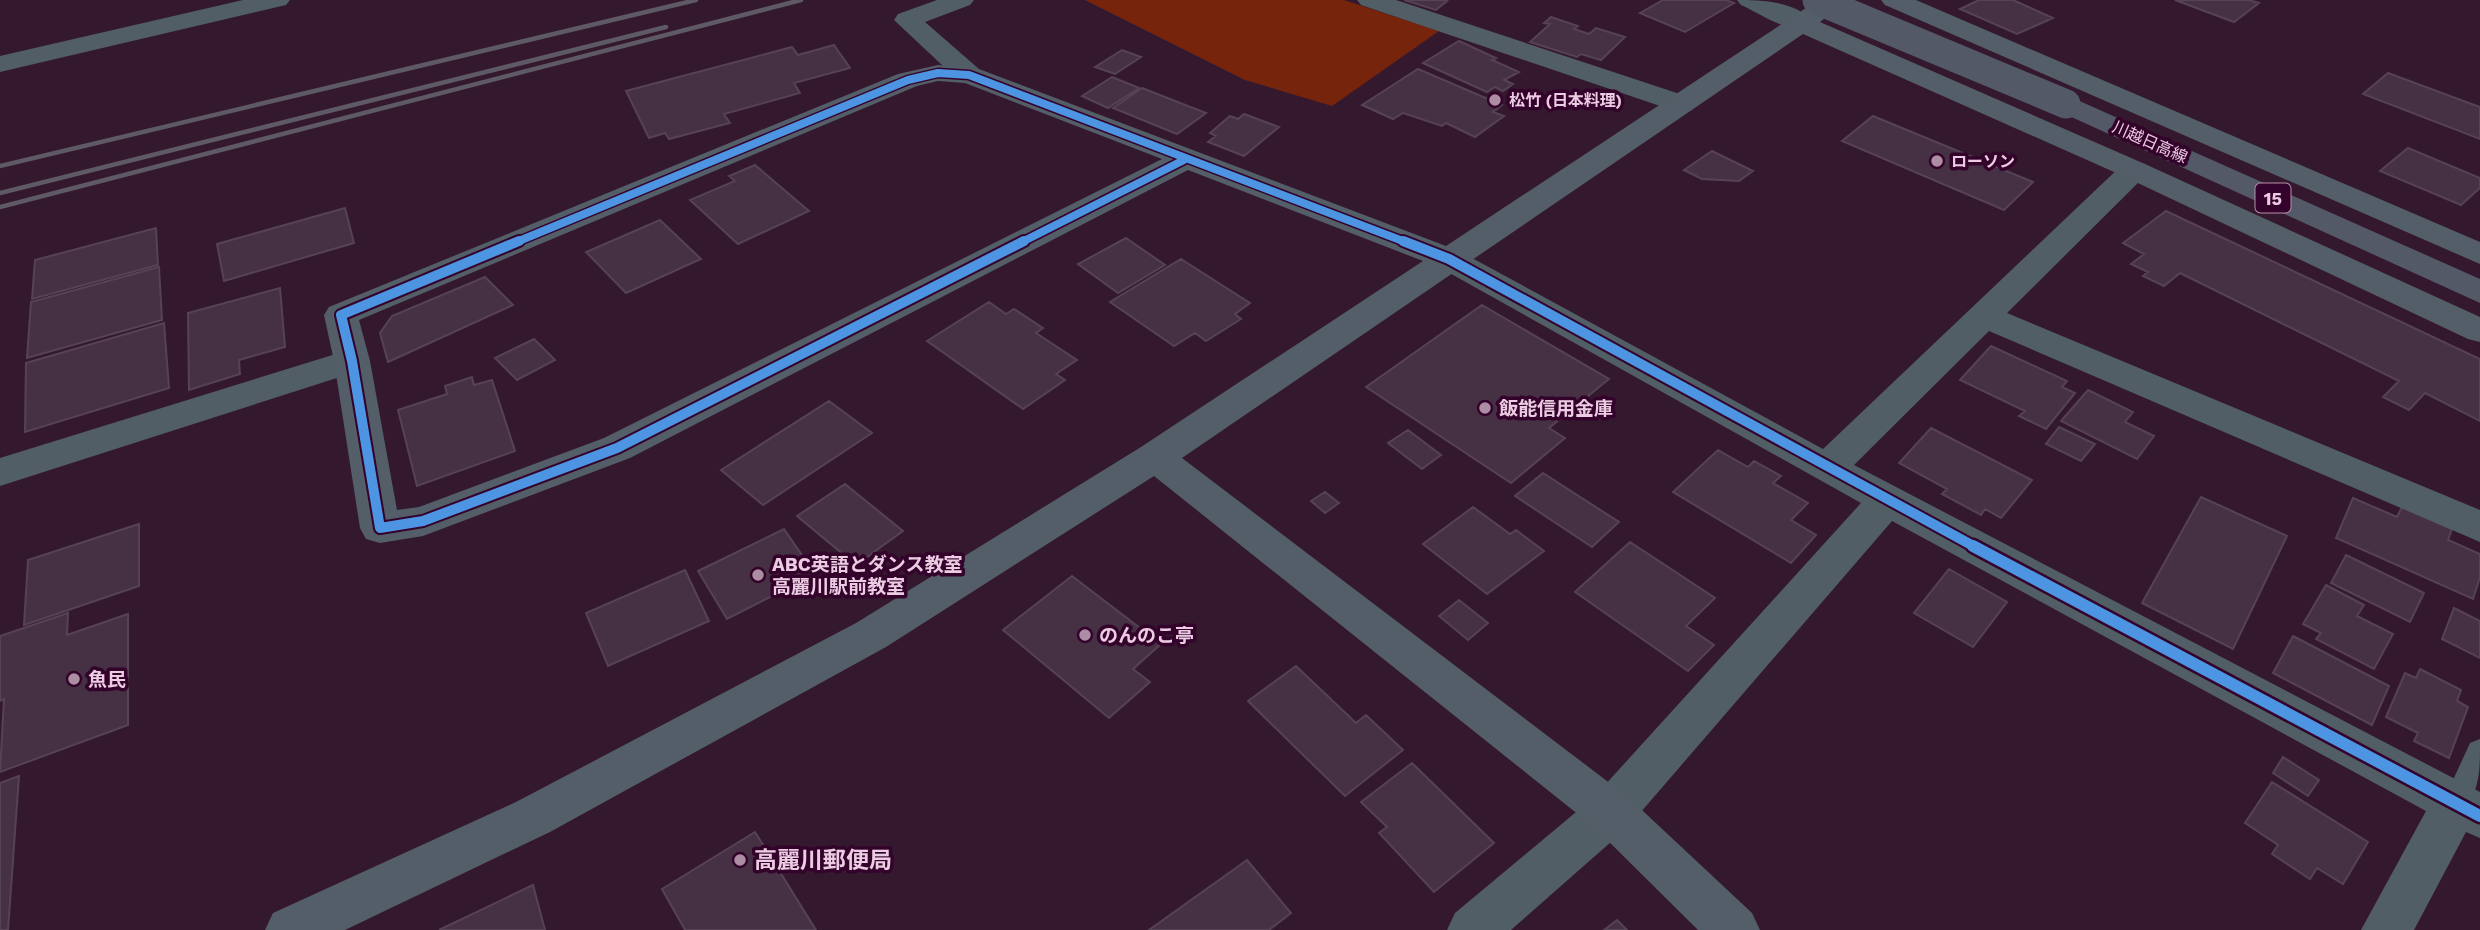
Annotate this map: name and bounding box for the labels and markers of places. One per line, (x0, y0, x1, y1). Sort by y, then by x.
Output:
place label: 松竹 (日本料理) (1509, 91, 1622, 110)
marker: 松竹 (日本料理) (1487, 92, 1503, 108)
place label: ローソン (1951, 152, 2015, 171)
marker: ローソン (1929, 153, 1945, 169)
place label: 飯能信用金庫 (1499, 397, 1613, 420)
marker: 飯能信用金庫 (1477, 400, 1493, 416)
place label: ABC英語とダンス教室 高麗川駅前教室 (772, 553, 962, 598)
marker: ABC英語とダンス教室 高麗川駅前教室 (750, 567, 766, 583)
place label: のんのこ亭 (1099, 624, 1194, 647)
marker: のんのこ亭 (1077, 627, 1093, 643)
place label: 魚民 (88, 668, 126, 691)
marker: 魚民 (66, 671, 82, 687)
place label: 高麗川郵便局 (754, 847, 892, 874)
marker: 高麗川郵便局 (732, 852, 748, 868)

